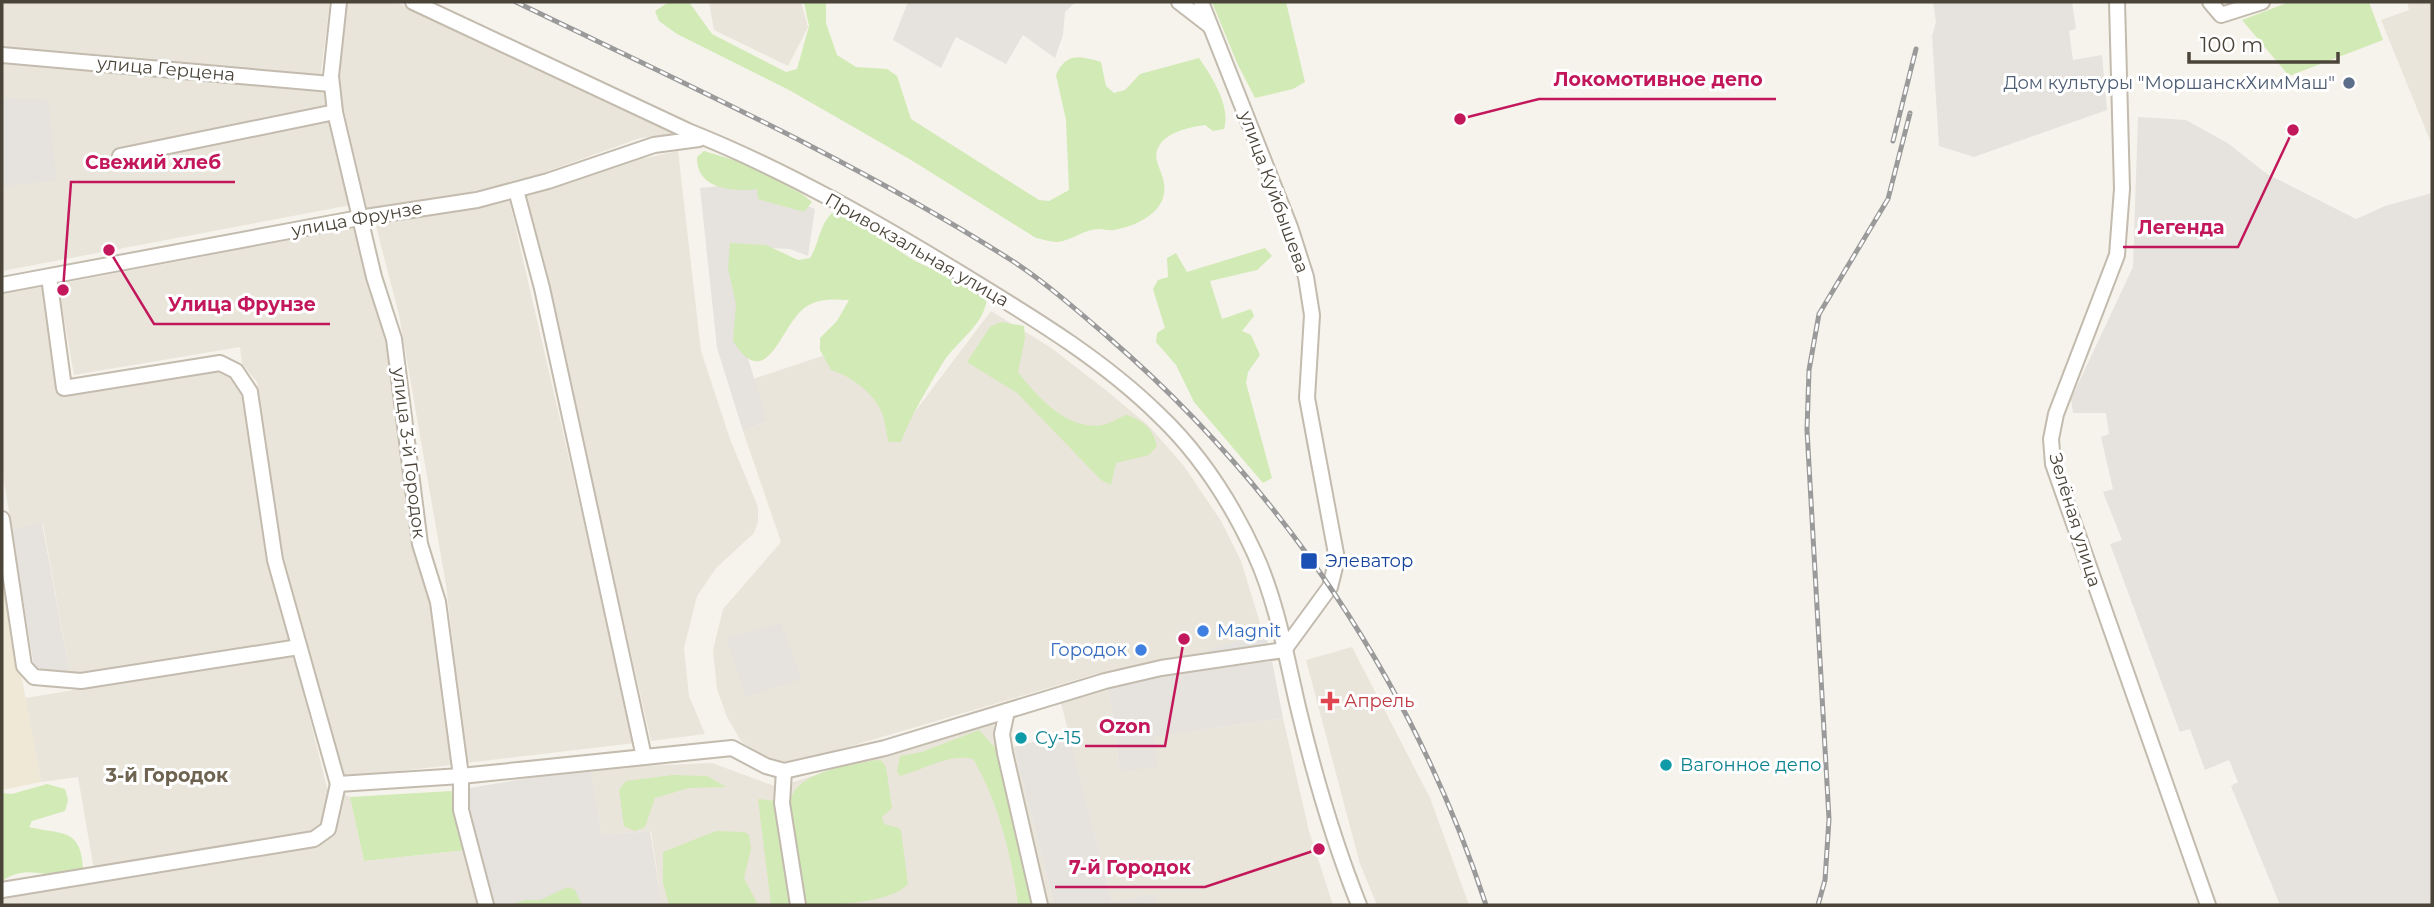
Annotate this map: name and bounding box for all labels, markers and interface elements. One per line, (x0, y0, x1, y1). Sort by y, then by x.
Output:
scale bar (2189, 21, 2338, 65)
text: 100 m (2200, 32, 2263, 57)
street label: улица Герцена (95, 52, 236, 86)
callout: Локомотивное депо (1539, 59, 1776, 99)
text: Локомотивное депо (1553, 68, 1763, 91)
place label: Дом культуры "МоршанскХимМаш" (2003, 72, 2335, 94)
marker: Дом культуры "МоршанскХимМаш" (2341, 75, 2357, 91)
street label: улица Куйбышева (1234, 107, 1314, 276)
callout: Свежий хлеб (71, 142, 235, 182)
text: Свежий хлеб (85, 151, 221, 174)
street label: Привокзальная улица (821, 188, 1013, 312)
street label: улица Фрунзе (289, 197, 424, 242)
callout: Легенда (2123, 207, 2238, 247)
text: Легенда (2138, 216, 2224, 239)
callout: Улица Фрунзе (154, 284, 330, 324)
text: Улица Фрунзе (168, 293, 316, 316)
street label: улица 3-й Городок (387, 365, 430, 540)
street label: Зелёная улица (2044, 450, 2106, 590)
place label: Элеватор (1325, 550, 1413, 572)
marker: Элеватор (1299, 551, 1319, 571)
place label: Magnit (1217, 620, 1281, 642)
marker: Magnit (1195, 623, 1211, 639)
place label: Городок (1050, 639, 1128, 661)
marker: Городок (1133, 642, 1149, 658)
place label: Апрель (1344, 690, 1414, 712)
marker: Апрель (1322, 693, 1338, 709)
callout: Ozon (1085, 706, 1165, 746)
text: Ozon (1099, 715, 1151, 738)
place label: Су-15 (1035, 727, 1081, 749)
marker: Су-15 (1013, 730, 1029, 746)
place label: Вагонное депо (1680, 754, 1822, 776)
marker: Вагонное депо (1658, 757, 1674, 773)
district label: 3-й Городок (105, 764, 229, 787)
callout: 7-й Городок (1055, 847, 1205, 887)
text: 7-й Городок (1069, 856, 1192, 879)

